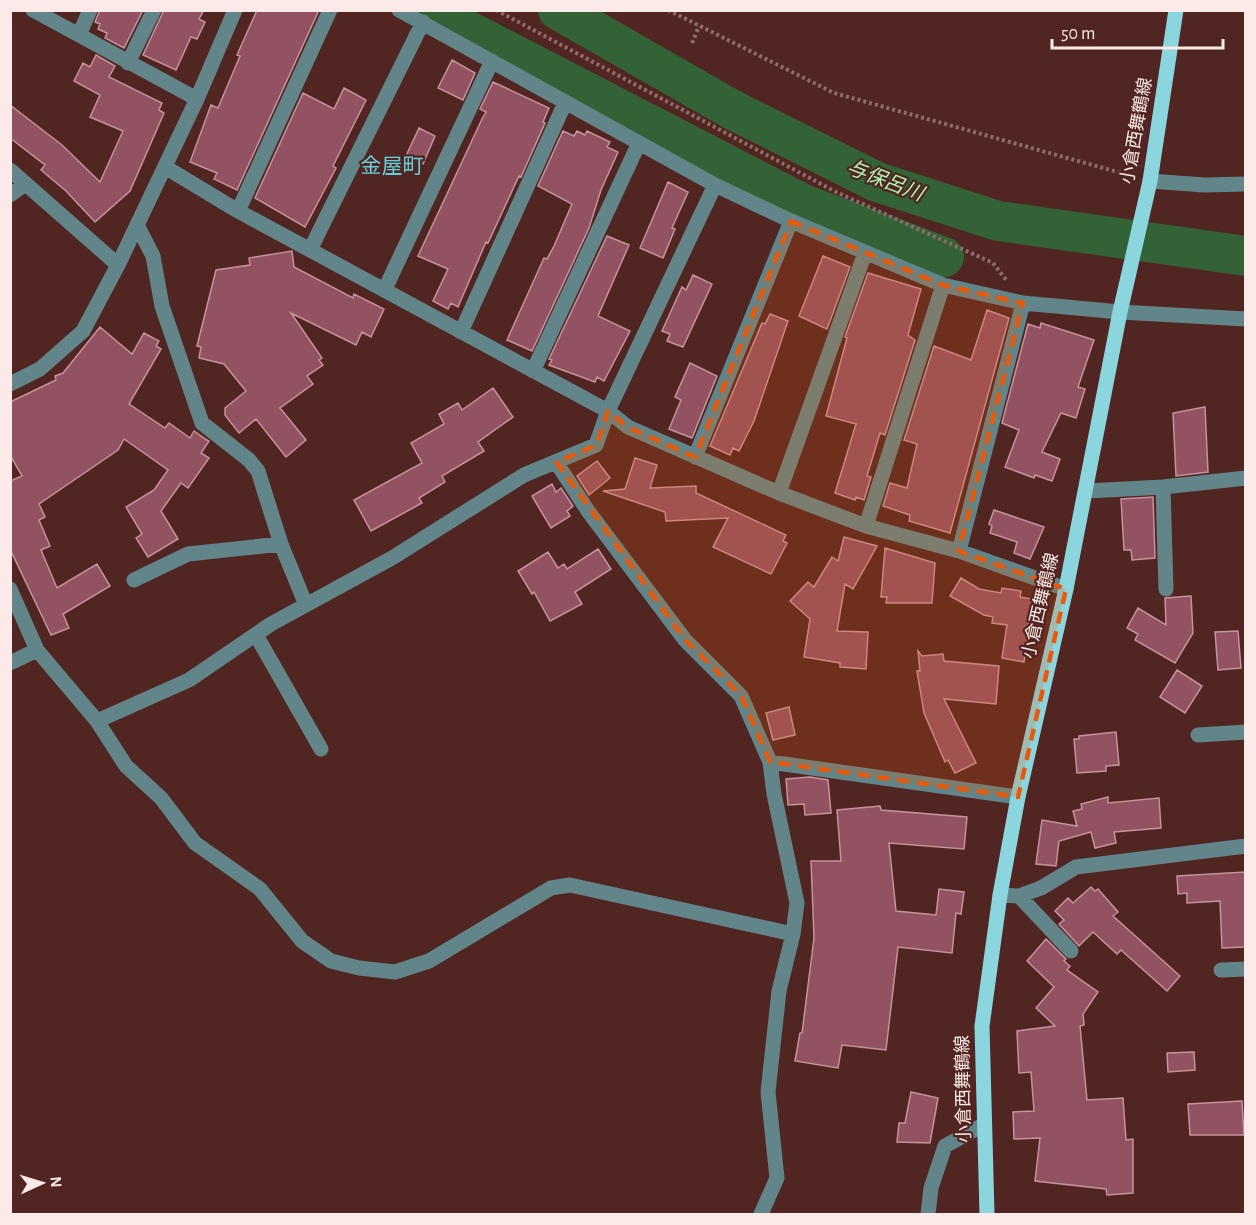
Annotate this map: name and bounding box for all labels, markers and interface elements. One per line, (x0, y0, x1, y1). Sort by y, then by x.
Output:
scale bar (1052, 12, 1223, 50)
text: 50 m (1061, 25, 1095, 43)
street label: 小倉西舞鶴線 (1117, 76, 1155, 186)
district label: 金屋町 (361, 155, 424, 177)
water label: 与保呂川 (844, 156, 928, 205)
street label: 小倉西舞鶴線 (1018, 551, 1062, 661)
street label: 小倉西舞鶴線 (952, 1035, 974, 1143)
north arrow (12, 1153, 72, 1213)
text: N (48, 1176, 64, 1188)

